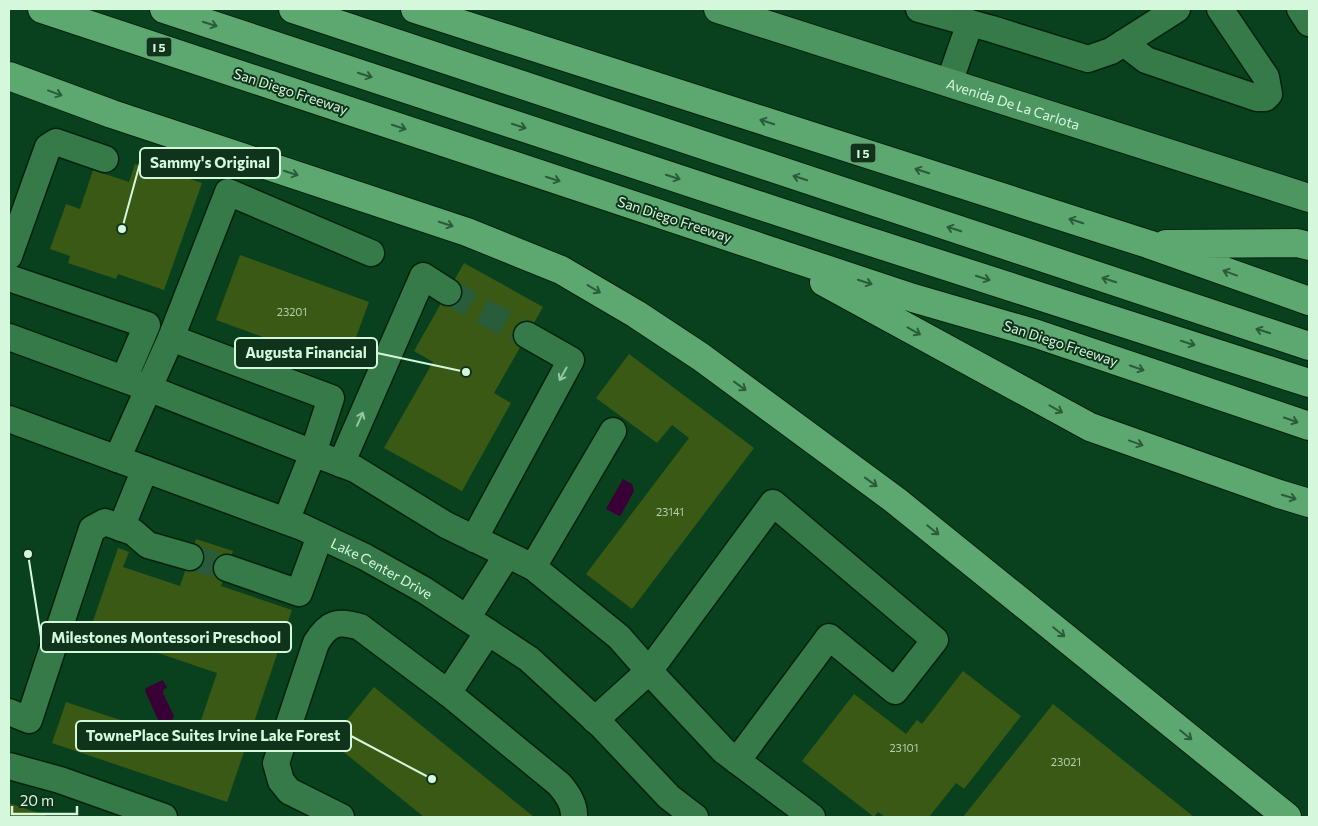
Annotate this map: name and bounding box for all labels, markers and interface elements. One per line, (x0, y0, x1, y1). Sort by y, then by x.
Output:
one-way arrow (202, 20, 218, 29)
road number: I 5 (146, 38, 172, 56)
street label: San Diego Freeway (232, 64, 350, 118)
one-way arrow (356, 71, 372, 80)
street label: Avenida De La Carlota (944, 74, 1082, 133)
one-way arrow (46, 89, 62, 98)
one-way arrow (759, 116, 775, 126)
one-way arrow (511, 122, 526, 131)
one-way arrow (391, 123, 406, 132)
road number: I 5 (850, 144, 876, 162)
callout: Sammy's Original (140, 148, 280, 178)
text: Sammy's Original (150, 153, 270, 171)
one-way arrow (914, 166, 930, 176)
one-way arrow (283, 169, 299, 178)
one-way arrow (665, 173, 681, 182)
one-way arrow (793, 173, 808, 182)
one-way arrow (545, 174, 561, 184)
street label: San Diego Freeway (616, 192, 734, 246)
one-way arrow (1069, 216, 1085, 225)
one-way arrow (437, 220, 453, 230)
one-way arrow (947, 224, 963, 234)
one-way arrow (1223, 268, 1239, 277)
one-way arrow (975, 273, 991, 283)
one-way arrow (1101, 275, 1117, 285)
one-way arrow (857, 278, 873, 287)
one-way arrow (586, 285, 600, 295)
house number: 23201 (277, 305, 307, 318)
street label: San Diego Freeway (1002, 316, 1120, 370)
one-way arrow (906, 326, 921, 336)
one-way arrow (1256, 326, 1271, 335)
callout: Augusta Financial (235, 338, 377, 368)
one-way arrow (1179, 339, 1195, 349)
text: Augusta Financial (245, 343, 367, 361)
one-way arrow (1129, 363, 1145, 373)
one-way arrow (558, 366, 567, 381)
one-way arrow (733, 381, 747, 391)
one-way arrow (1049, 404, 1064, 414)
one-way arrow (356, 412, 366, 427)
one-way arrow (1283, 416, 1298, 425)
one-way arrow (1128, 439, 1143, 448)
one-way arrow (864, 477, 878, 487)
one-way arrow (1281, 493, 1297, 503)
house number: 23141 (656, 505, 684, 518)
one-way arrow (926, 525, 939, 536)
street label: Lake Center Drive (328, 534, 436, 602)
callout: Milestones Montessori Preschool (41, 622, 291, 652)
one-way arrow (1053, 627, 1066, 638)
text: Milestones Montessori Preschool (51, 628, 281, 646)
callout: TownePlace Suites Irvine Lake Forest (76, 721, 351, 751)
text: TownePlace Suites Irvine Lake Forest (86, 726, 340, 744)
one-way arrow (1179, 729, 1192, 740)
house number: 23101 (890, 741, 918, 754)
house number: 23021 (1051, 755, 1081, 768)
scale bar (12, 784, 78, 816)
text: 20 m (20, 791, 54, 809)

